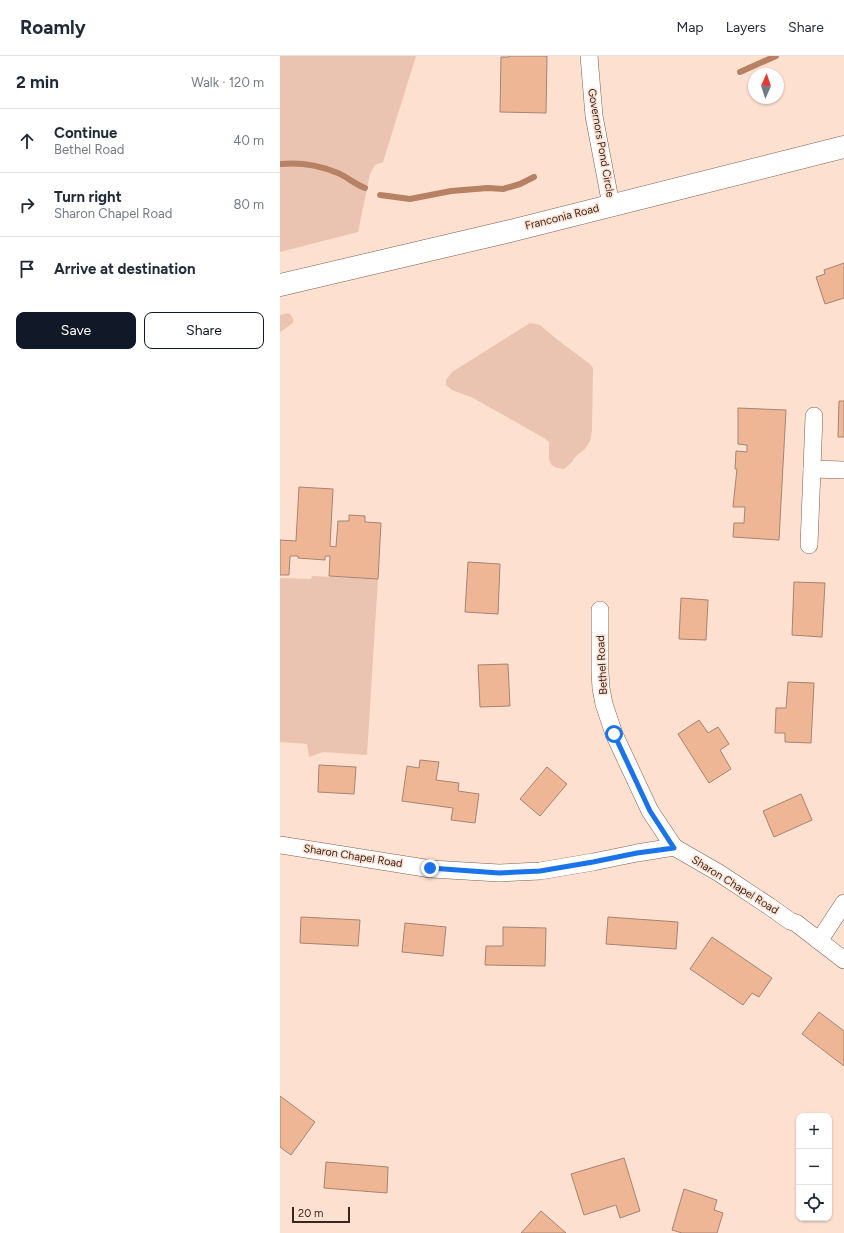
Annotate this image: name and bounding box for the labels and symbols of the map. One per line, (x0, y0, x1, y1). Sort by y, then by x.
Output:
north arrow (748, 68, 784, 104)
street label: Governors Pond Circle (585, 87, 617, 199)
street label: Franconia Road (524, 202, 600, 232)
street label: Bethel Road (594, 635, 610, 695)
route start (605, 725, 623, 743)
street label: Sharon Chapel Road (303, 842, 403, 870)
street label: Sharon Chapel Road (689, 853, 781, 917)
route end (421, 859, 439, 877)
scale bar (292, 1205, 350, 1224)

